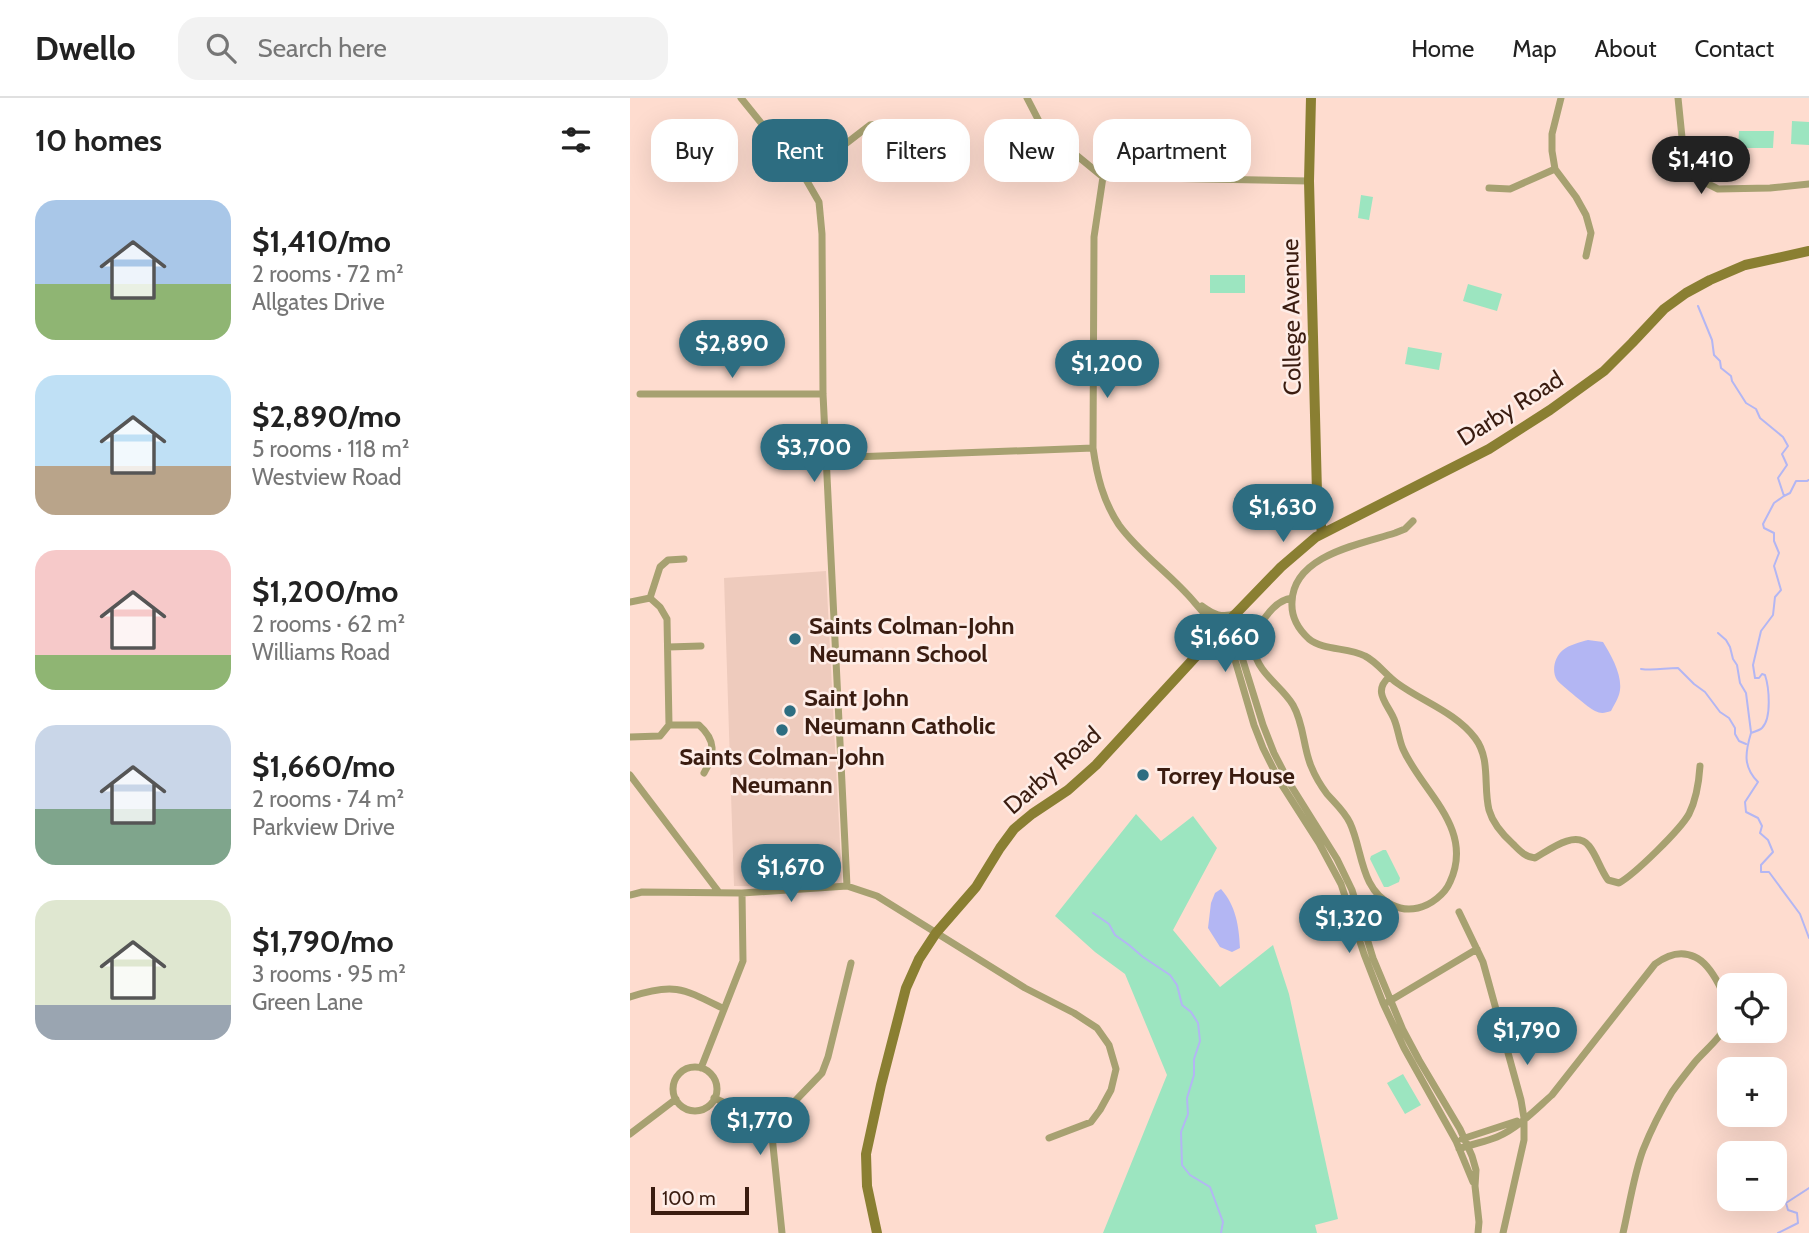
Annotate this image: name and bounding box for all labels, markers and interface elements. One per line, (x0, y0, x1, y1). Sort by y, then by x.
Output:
search box (178, 17, 668, 80)
text: Dwello (35, 28, 136, 68)
icon: search (202, 29, 240, 67)
text: Search here (258, 32, 387, 64)
text: Home (1411, 34, 1474, 63)
text: Map (1512, 34, 1557, 63)
text: About (1595, 34, 1657, 63)
text: Contact (1695, 34, 1774, 63)
chip: Buy (651, 119, 738, 182)
chip: Rent (752, 119, 848, 182)
chip: Filters (862, 119, 970, 182)
chip: New (984, 119, 1079, 182)
chip: Apartment (1093, 119, 1251, 182)
icon: filters (557, 121, 595, 159)
text: 10 homes (35, 122, 162, 159)
pin: $1,410 (1644, 136, 1758, 196)
text: $1,410 (1668, 145, 1734, 173)
text: $1,410/mo (252, 223, 391, 260)
icon: home (91, 228, 175, 312)
street label: College Avenue (1275, 238, 1307, 396)
text: 2 rooms · 72 m² (252, 260, 404, 288)
text: Allgates Drive (252, 288, 385, 316)
pin: $2,890 (675, 320, 789, 380)
text: $2,890 (695, 329, 769, 357)
pin: $1,200 (1050, 341, 1164, 400)
text: $1,200 (1071, 349, 1143, 377)
street label: Darby Road (1452, 364, 1568, 452)
text: $2,890/mo (252, 398, 401, 435)
icon: home (91, 403, 175, 487)
pin: $3,700 (757, 424, 871, 484)
text: $3,700 (776, 433, 852, 461)
text: 5 rooms · 118 m² (252, 435, 409, 463)
text: Westview Road (252, 463, 402, 491)
pin: $1,630 (1226, 484, 1340, 544)
text: $1,630 (1249, 493, 1317, 521)
text: $1,200/mo (252, 573, 398, 610)
icon: home (91, 578, 175, 662)
text: 2 rooms · 62 m² (252, 610, 405, 638)
place label: Saints Colman-John Neumann School (809, 611, 1015, 668)
pin: $1,660 (1168, 614, 1282, 674)
text: $1,660 (1190, 623, 1260, 651)
marker: Saints Colman-John Neumann School (787, 631, 803, 647)
text: Williams Road (252, 638, 390, 666)
place label: Saint John Neumann Catholic (804, 683, 996, 740)
marker: Saint John Neumann Catholic (782, 703, 798, 719)
street label: Darby Road (998, 720, 1106, 820)
marker: Saints Colman-John Neumann (774, 722, 790, 738)
place label: Saints Colman-John Neumann (679, 742, 885, 799)
text: $1,660/mo (252, 748, 395, 785)
icon: home (91, 753, 175, 837)
place label: Torrey House (1157, 761, 1295, 790)
marker: Torrey House (1135, 767, 1151, 783)
text: 2 rooms · 74 m² (252, 785, 404, 813)
text: Parkview Drive (252, 813, 395, 841)
pin: $1,670 (734, 844, 848, 904)
text: $1,670 (757, 853, 825, 881)
pin: $1,320 (1292, 896, 1406, 955)
text: $1,320 (1315, 904, 1383, 932)
text: $1,790/mo (252, 923, 394, 960)
icon: home (91, 928, 175, 1012)
text: 3 rooms · 95 m² (252, 960, 406, 988)
map controls (1717, 973, 1787, 1211)
button: locate (1717, 973, 1787, 1043)
text: Green Lane (252, 988, 363, 1016)
pin: $1,790 (1470, 1007, 1584, 1067)
text: $1,790 (1493, 1016, 1561, 1044)
button: + (1717, 1057, 1787, 1127)
pin: $1,770 (703, 1098, 817, 1157)
text: $1,770 (727, 1106, 793, 1134)
button: − (1717, 1141, 1787, 1211)
scale bar (651, 1184, 749, 1216)
text: 100 m (662, 1187, 716, 1210)

